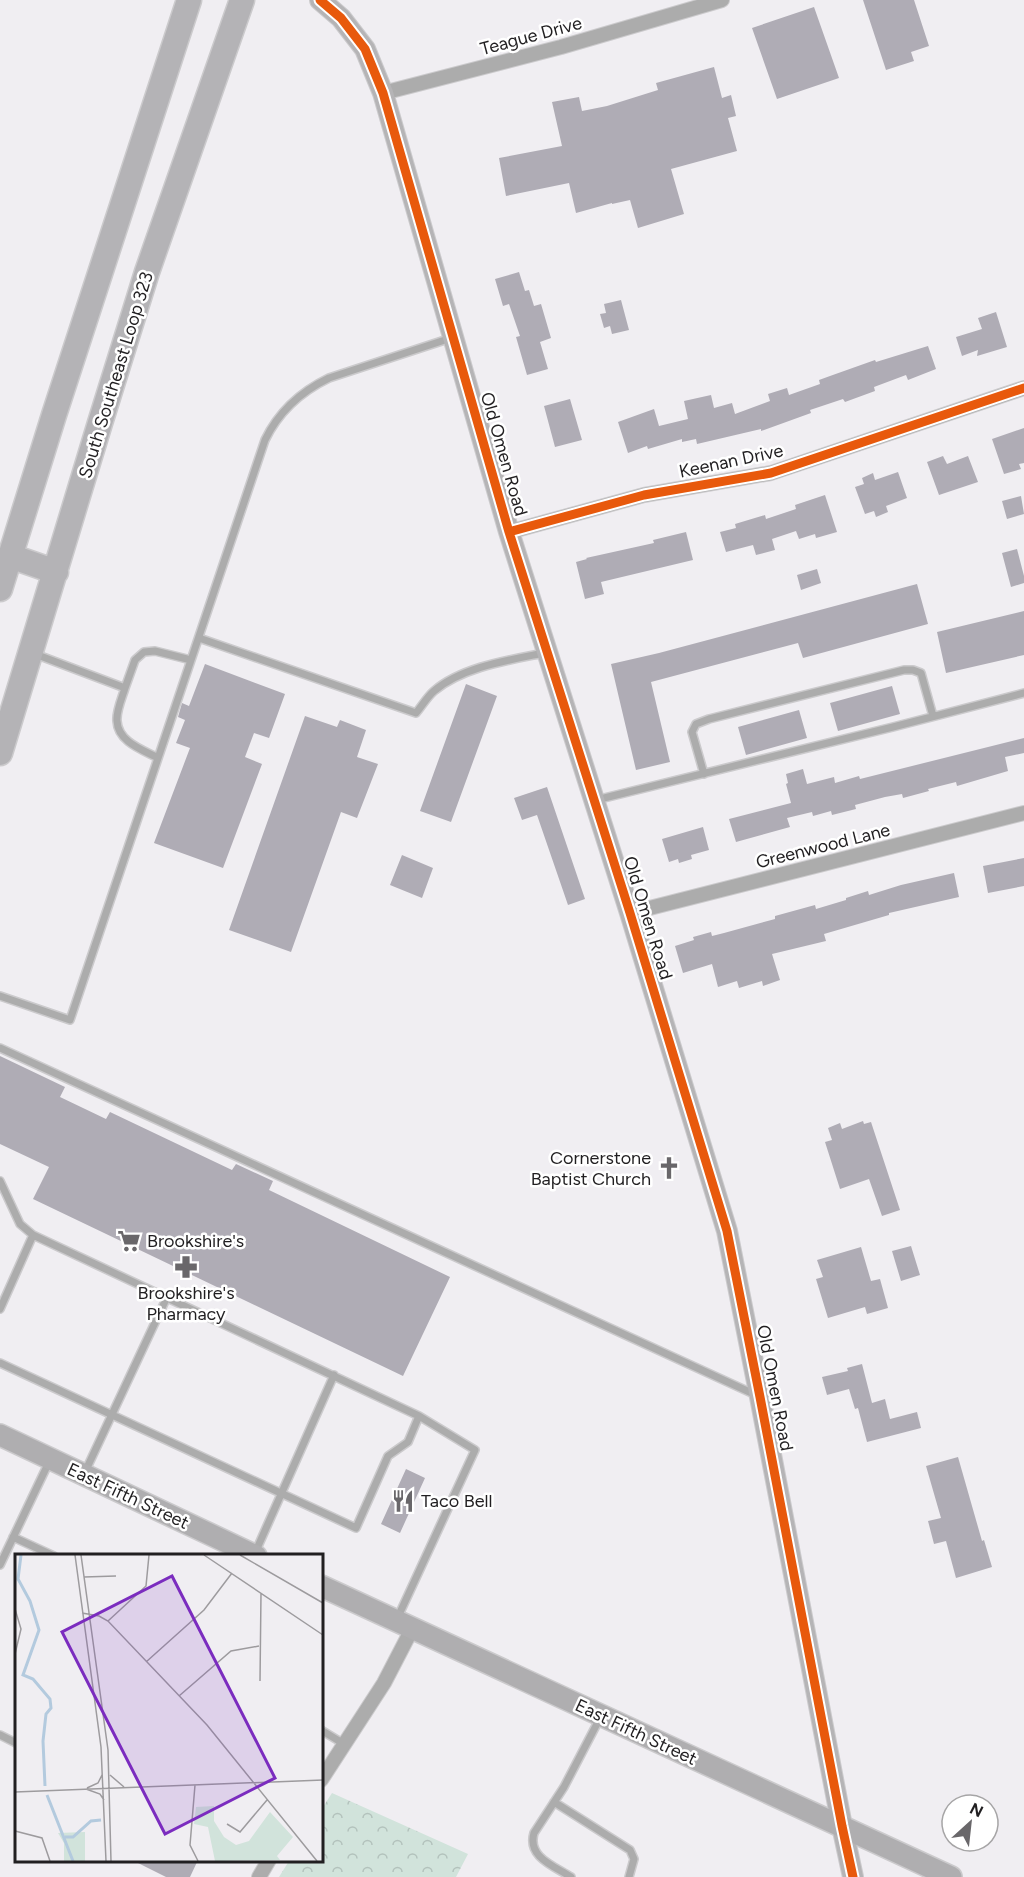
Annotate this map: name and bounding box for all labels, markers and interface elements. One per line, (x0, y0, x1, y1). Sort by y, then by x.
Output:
street label: Teague Drive (478, 12, 584, 60)
street label: South Southeast Loop 323 (74, 269, 158, 481)
street label: Old Omen Road (476, 389, 532, 519)
street label: Keenan Drive (677, 439, 785, 483)
street label: Greenwood Lane (754, 819, 893, 873)
street label: Old Omen Road (619, 854, 677, 982)
place label: Cornerstone Baptist Church (531, 1147, 651, 1190)
church icon: Cornerstone Baptist Church (656, 1155, 682, 1181)
supermarket icon: Brookshire's (116, 1228, 142, 1254)
place label: Brookshire's (147, 1230, 244, 1252)
pharmacy icon: Brookshire's Pharmacy (173, 1254, 199, 1280)
place label: Brookshire's Pharmacy (137, 1282, 235, 1325)
street label: Old Omen Road (752, 1323, 798, 1453)
street label: East Fifth Street (64, 1458, 193, 1534)
restaurant icon: Taco Bell (390, 1488, 416, 1514)
place label: Taco Bell (421, 1490, 492, 1512)
inset map (15, 1554, 322, 1862)
street label: East Fifth Street (572, 1694, 701, 1770)
north arrow (940, 1793, 1000, 1853)
text: N (967, 1799, 986, 1821)

